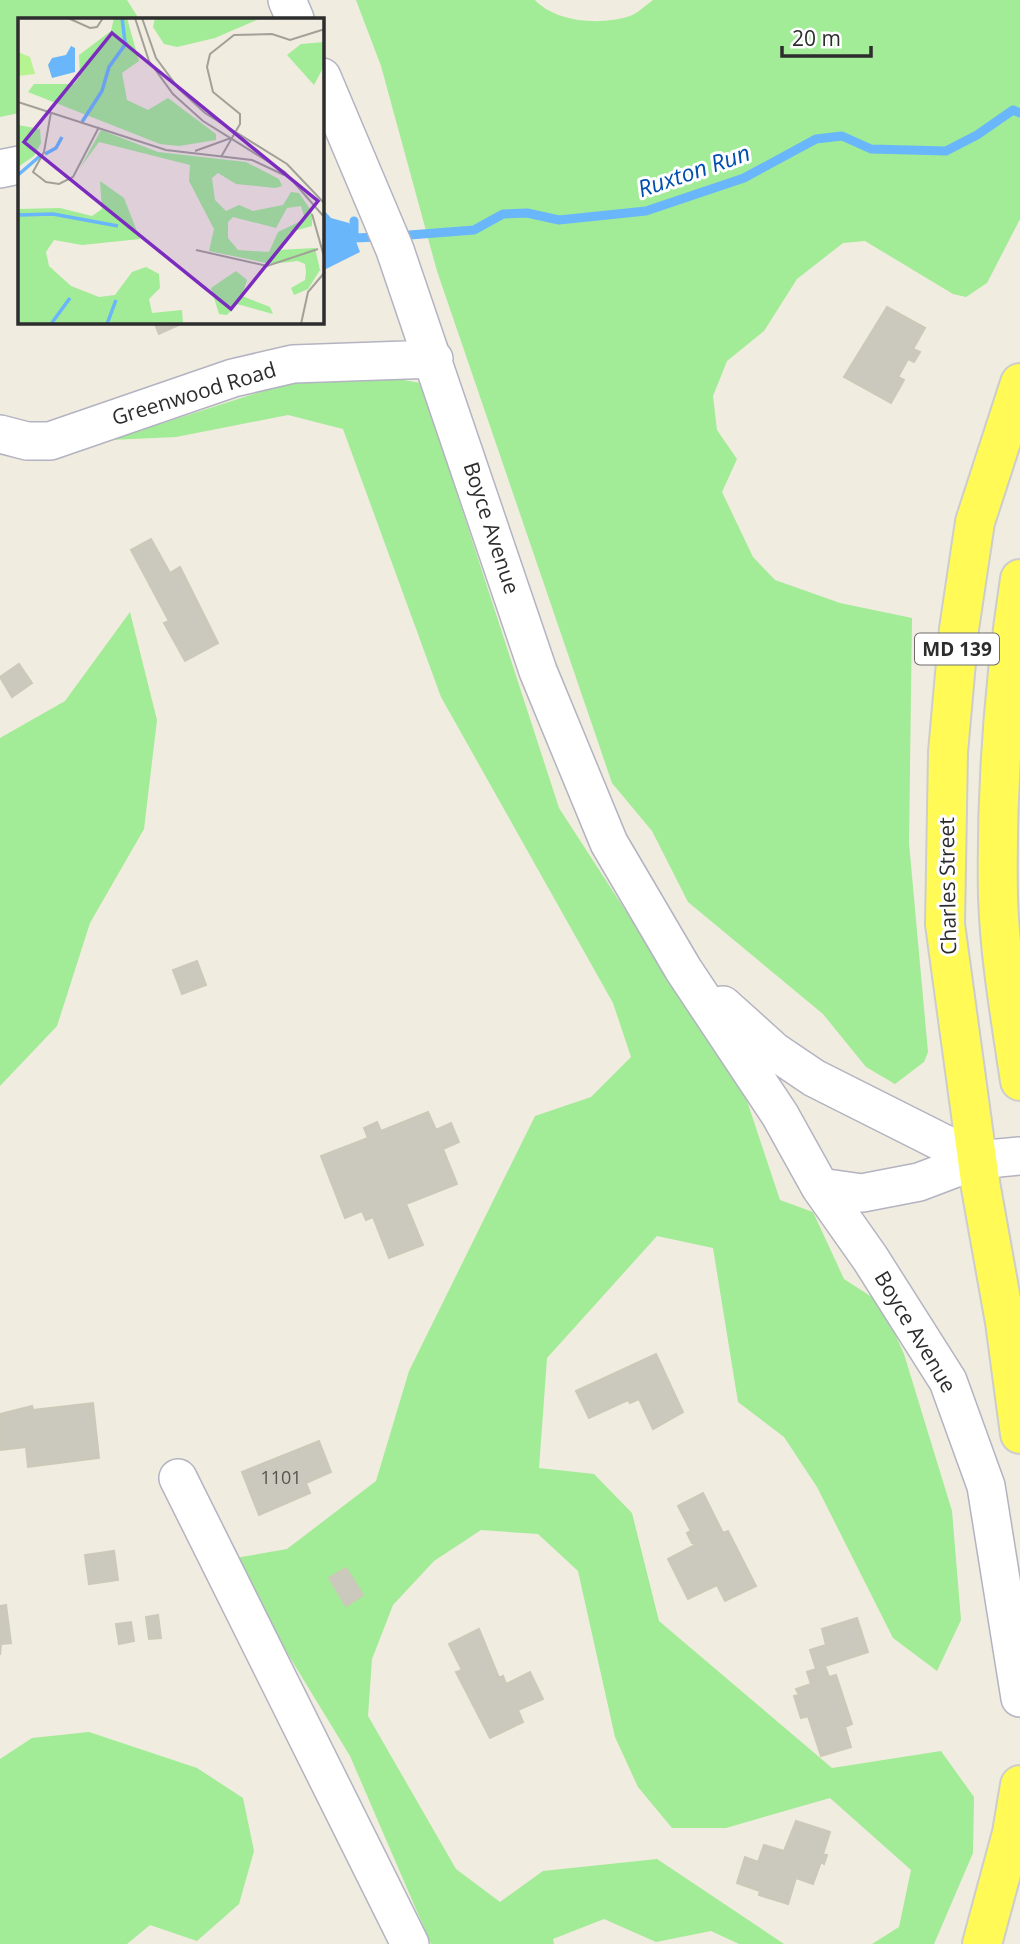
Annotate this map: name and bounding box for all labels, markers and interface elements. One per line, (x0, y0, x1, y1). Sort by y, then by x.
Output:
scale bar (782, 14, 871, 58)
inset map (18, 18, 324, 324)
text: 20 m (792, 24, 841, 52)
water label: Ruxton Run (633, 136, 754, 204)
street label: Greenwood Road (108, 355, 279, 431)
street label: Boyce Avenue (457, 458, 526, 597)
road number: MD 139 (915, 634, 999, 664)
street label: Charles Street (932, 817, 962, 955)
street label: Boyce Avenue (869, 1265, 963, 1397)
house number: 1101 (260, 1465, 302, 1489)

